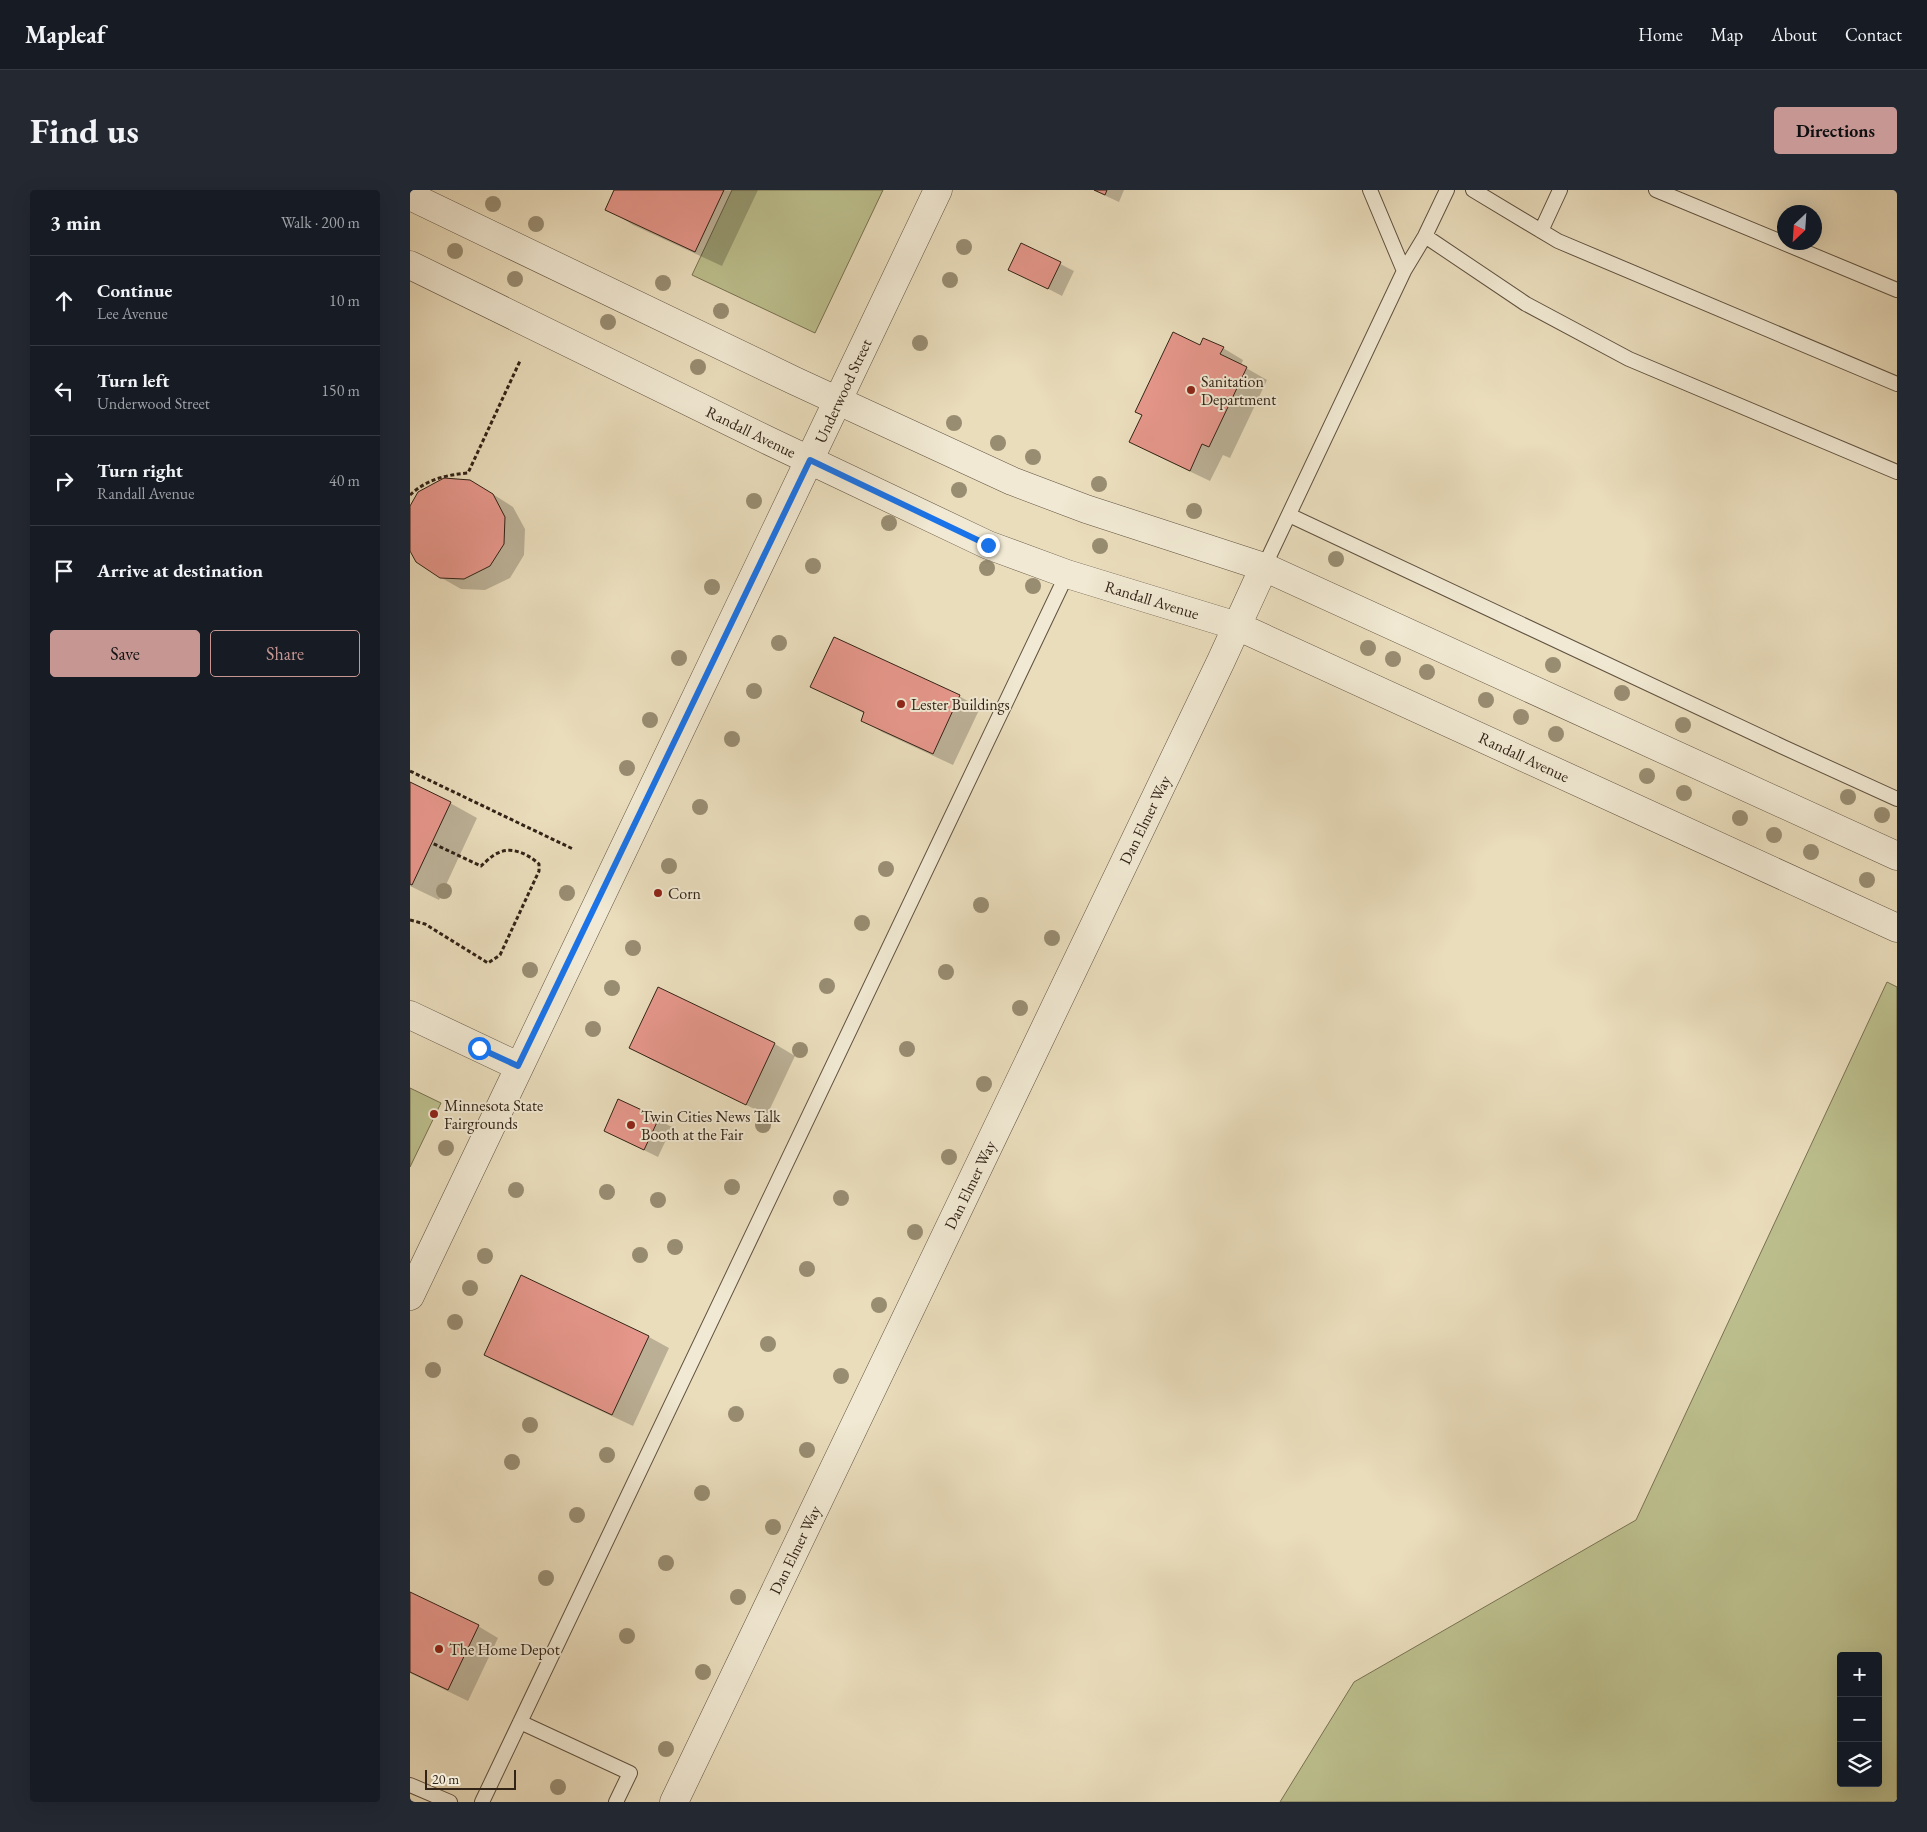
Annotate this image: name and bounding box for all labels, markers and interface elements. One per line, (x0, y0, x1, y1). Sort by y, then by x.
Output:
text: Mapleaf (25, 19, 106, 50)
text: Home (1638, 23, 1683, 46)
text: Map (1711, 23, 1743, 46)
text: About (1771, 23, 1817, 46)
text: Contact (1845, 23, 1902, 46)
button: Directions (1774, 107, 1897, 154)
text: Find us (30, 108, 139, 153)
north arrow (1777, 205, 1822, 250)
text: 3 min (50, 209, 101, 236)
text: Walk · 200 m (281, 212, 360, 233)
text: Continue (97, 278, 172, 303)
icon: ahead (50, 287, 78, 315)
text: 10 m (329, 290, 360, 311)
text: Lee Avenue (97, 303, 168, 324)
street label: Underwood Street (810, 335, 876, 447)
text: Turn left (97, 368, 169, 393)
place label: Sanitation Department (1201, 371, 1276, 410)
icon: left (50, 377, 78, 405)
text: 150 m (321, 380, 360, 401)
marker: Sanitation Department (1185, 384, 1197, 396)
text: Underwood Street (97, 393, 210, 414)
street label: Randall Avenue (703, 401, 799, 463)
text: Turn right (97, 458, 183, 483)
icon: right (50, 467, 78, 495)
text: 40 m (329, 470, 360, 491)
text: Randall Avenue (97, 483, 195, 504)
route end (977, 534, 1000, 557)
icon: arrive (50, 557, 78, 585)
text: Arrive at destination (97, 558, 263, 583)
street label: Randall Avenue (1102, 576, 1202, 624)
button: Save (50, 630, 200, 677)
button: Share (210, 630, 360, 677)
place label: Lester Buildings (911, 694, 1010, 715)
marker: Lester Buildings (895, 698, 907, 710)
street label: Randall Avenue (1475, 727, 1573, 787)
street label: Dan Elmer Way (1114, 771, 1176, 868)
place label: Corn (668, 883, 702, 904)
marker: Corn (652, 887, 664, 899)
route start (468, 1037, 491, 1060)
place label: Minnesota State Fairgrounds (444, 1095, 543, 1134)
place label: Twin Cities News Talk Booth at the Fair (641, 1106, 781, 1145)
marker: Minnesota State Fairgrounds (428, 1108, 440, 1120)
marker: Twin Cities News Talk Booth at the Fair (625, 1119, 637, 1131)
street label: Dan Elmer Way (939, 1136, 1001, 1233)
street label: Dan Elmer Way (764, 1501, 826, 1598)
place label: The Home Depot (449, 1639, 560, 1660)
marker: The Home Depot (433, 1643, 445, 1655)
map controls (1837, 1652, 1882, 1787)
button: + (1837, 1652, 1882, 1697)
button: − (1837, 1697, 1882, 1742)
button: layers (1837, 1742, 1882, 1787)
scale bar (425, 1767, 516, 1790)
text: 20 m (432, 1770, 459, 1788)

